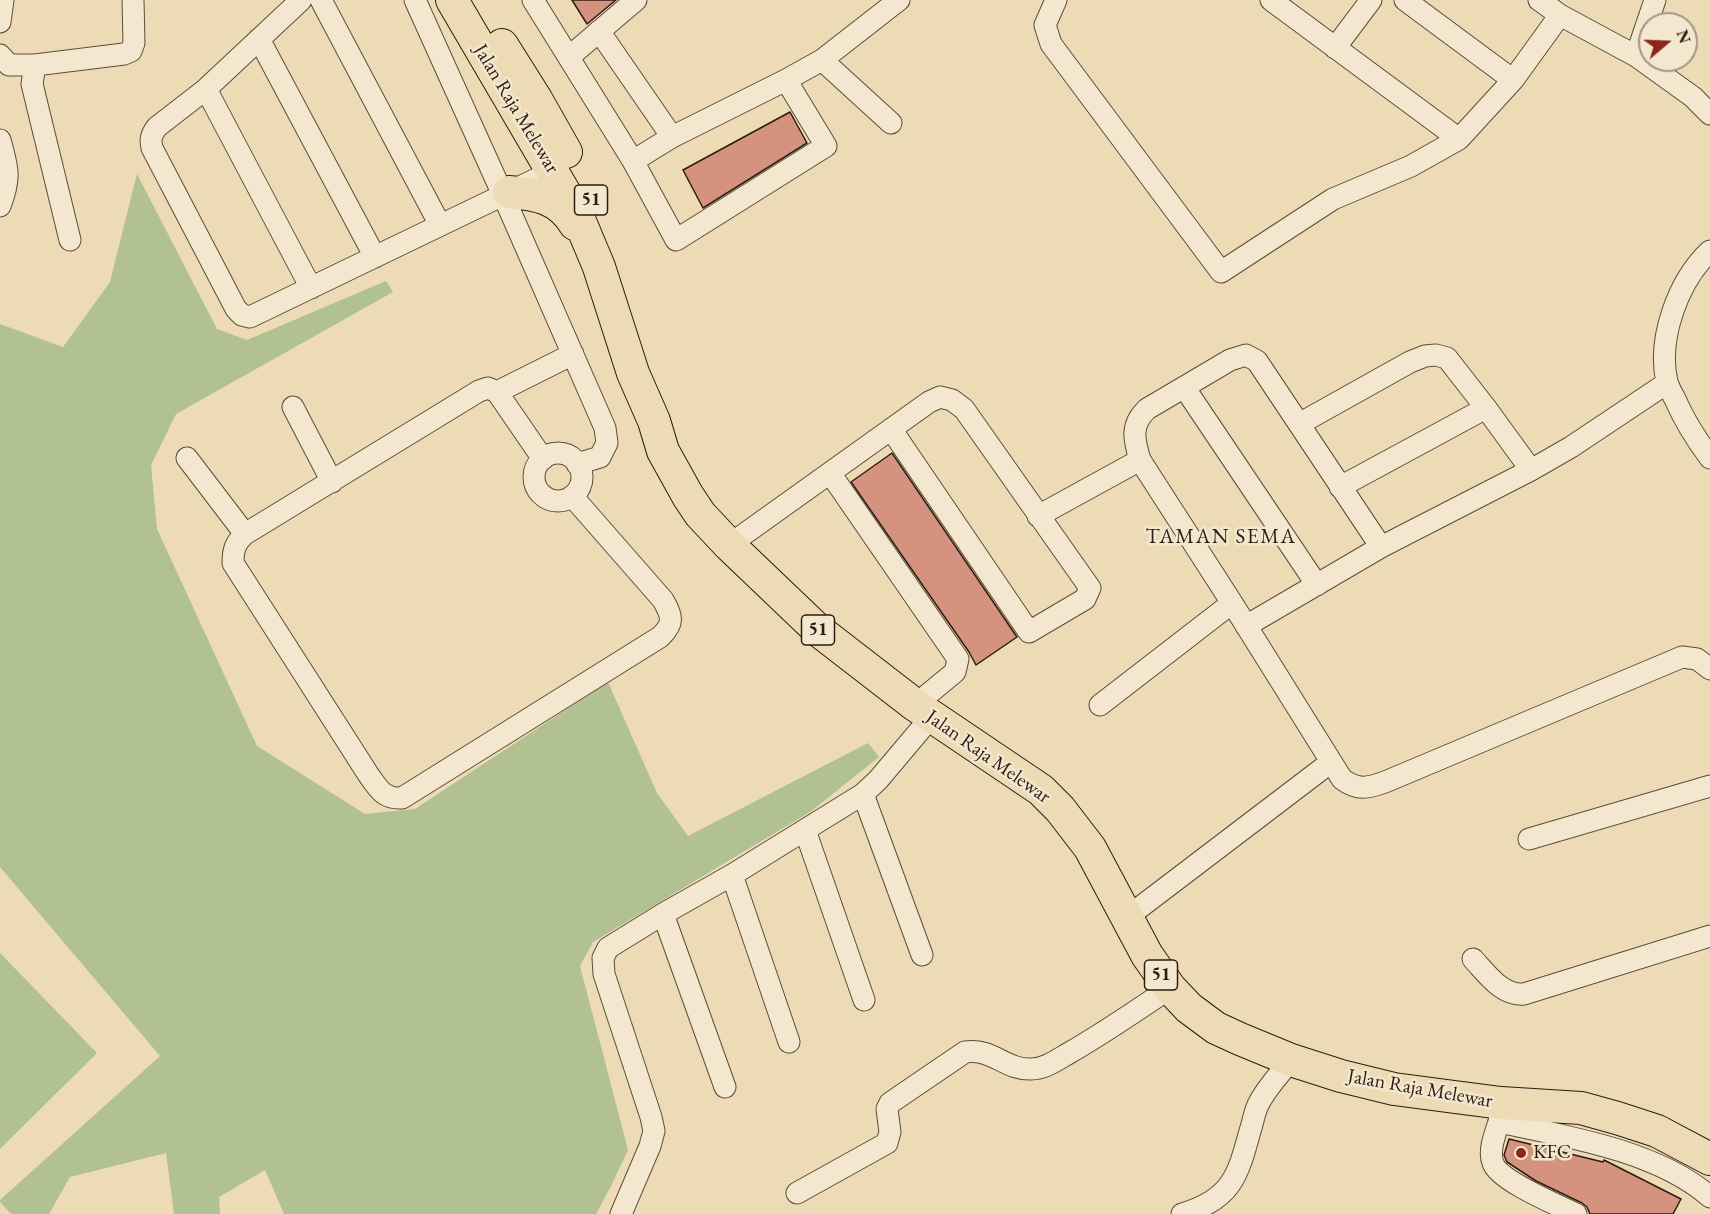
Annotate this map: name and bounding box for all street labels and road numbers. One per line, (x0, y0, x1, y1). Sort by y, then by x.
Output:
street label: Jalan Raja Melewar (468, 40, 564, 178)
road number: 51 (574, 185, 608, 215)
road number: 51 (802, 615, 834, 645)
street label: Jalan Raja Melewar (921, 705, 1055, 809)
road number: 51 (1144, 960, 1178, 990)
street label: Jalan Raja Melewar (1346, 1064, 1494, 1114)

